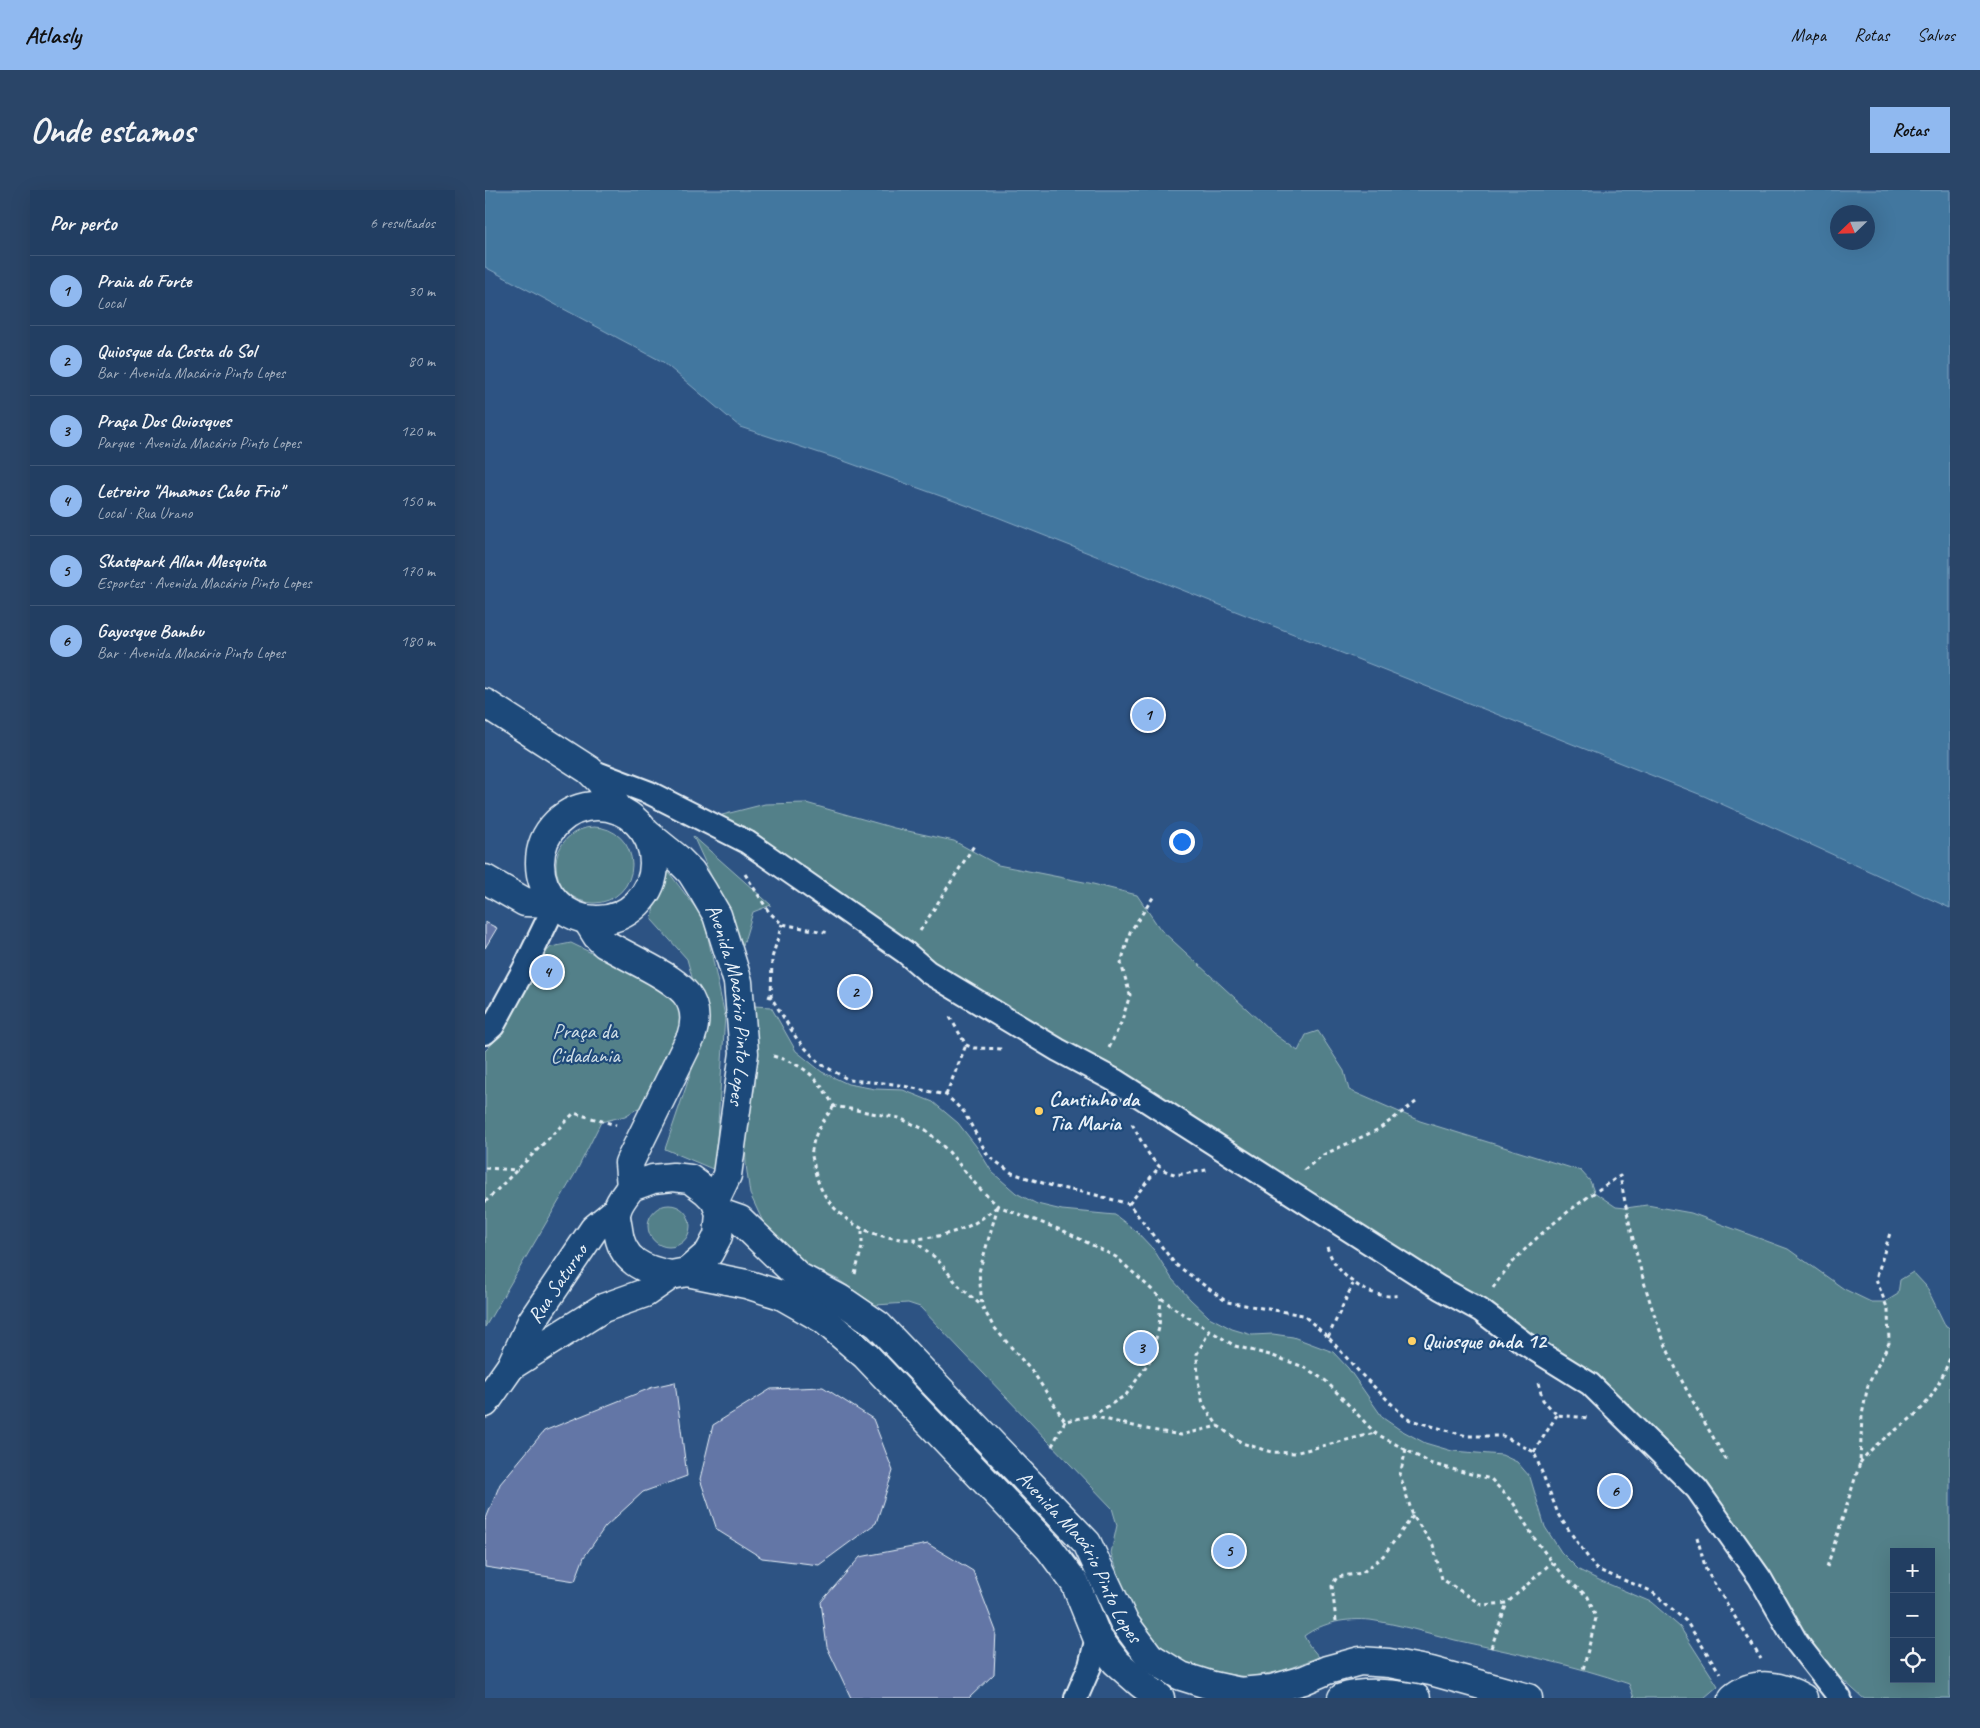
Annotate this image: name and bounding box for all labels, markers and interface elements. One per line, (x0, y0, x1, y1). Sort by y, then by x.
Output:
text: Atlasly (25, 20, 81, 50)
text: Mapa (1791, 24, 1826, 46)
text: Rotas (1854, 24, 1889, 46)
text: Salvos (1917, 24, 1955, 46)
button: Rotas (1870, 107, 1950, 153)
text: Onde estamos (30, 108, 195, 153)
north arrow (1830, 205, 1875, 250)
text: Por perto (50, 210, 117, 236)
text: 6 resultados (370, 213, 435, 233)
text: Praia do Forte (97, 269, 191, 293)
text: 1 (62, 281, 70, 301)
text: 30 m (408, 281, 435, 301)
text: Local (97, 293, 124, 313)
text: Quiosque da Costa do Sol (97, 339, 256, 363)
text: 2 (62, 351, 70, 371)
text: 80 m (408, 351, 435, 371)
text: Bar · Avenida Macário Pinto Lopes (97, 363, 285, 383)
text: Praça Dos Quiosques (97, 409, 231, 433)
text: 3 (62, 421, 70, 441)
text: 120 m (401, 421, 435, 441)
text: Parque · Avenida Macário Pinto Lopes (97, 433, 301, 453)
text: Letreiro "Amamos Cabo Frio" (97, 479, 284, 503)
text: 4 (62, 491, 70, 511)
text: 150 m (401, 491, 435, 511)
text: Local · Rua Urano (97, 503, 192, 523)
text: Skatepark Allan Mesquita (97, 549, 266, 573)
text: 5 (63, 561, 69, 581)
text: 170 m (401, 561, 435, 581)
text: Esportes · Avenida Macário Pinto Lopes (97, 573, 312, 593)
text: Gayosque Bambu (97, 619, 204, 643)
text: 6 (62, 631, 70, 651)
text: 180 m (401, 631, 435, 651)
text: Bar · Avenida Macário Pinto Lopes (97, 643, 285, 663)
pin: 1 (1132, 696, 1164, 734)
your location (1169, 829, 1195, 855)
street label: Avenida Macário Pinto Lopes (700, 898, 757, 1109)
pin: 4 (531, 953, 563, 991)
pin: 2 (839, 973, 871, 1011)
park label: Praça da Cidadania (550, 1018, 621, 1068)
place label: Cantinho da Tia Maria (1049, 1086, 1141, 1136)
marker: Cantinho da Tia Maria (1033, 1105, 1045, 1117)
street label: Rua Saturno (521, 1237, 595, 1328)
place label: Quiosque onda 12 (1422, 1328, 1549, 1354)
pin: 3 (1125, 1329, 1157, 1367)
marker: Quiosque onda 12 (1406, 1335, 1418, 1347)
street label: Avenida Macário Pinto Lopes (1011, 1465, 1149, 1650)
pin: 6 (1599, 1472, 1631, 1510)
pin: 5 (1213, 1532, 1245, 1570)
map controls (1890, 1548, 1935, 1683)
button: + (1890, 1548, 1935, 1593)
button: − (1890, 1593, 1935, 1638)
button: locate (1890, 1638, 1935, 1683)

